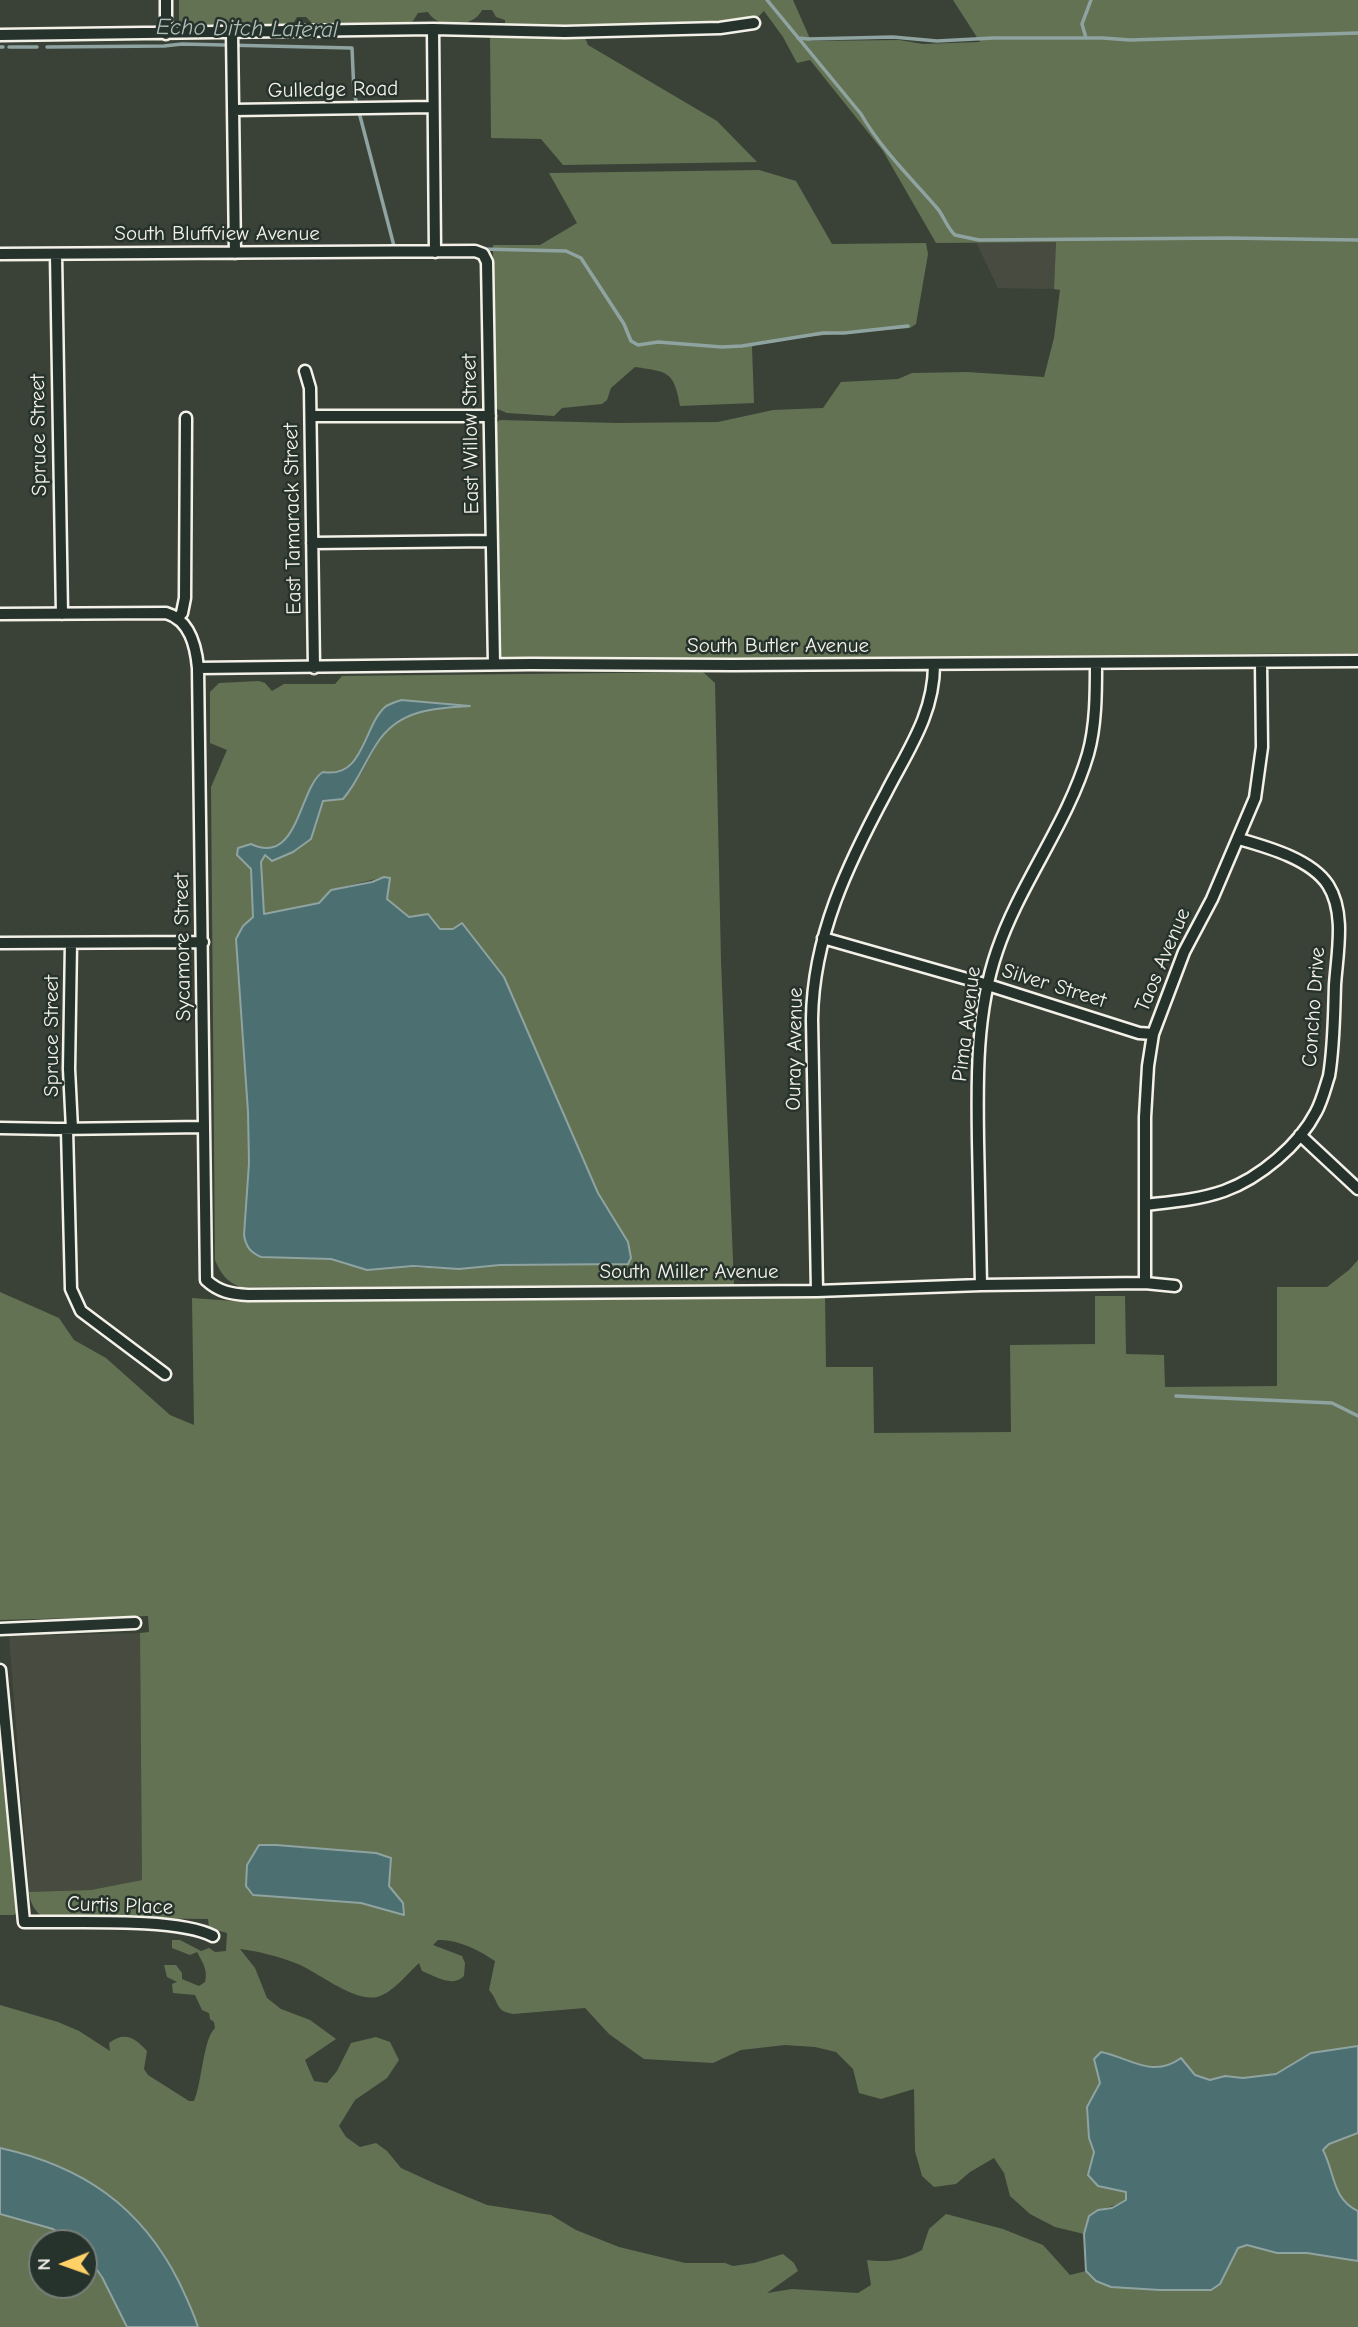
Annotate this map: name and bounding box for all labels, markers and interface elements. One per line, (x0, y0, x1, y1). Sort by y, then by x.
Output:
water label: Echo Ditch Lateral (156, 14, 338, 44)
street label: Gulledge Road (267, 76, 399, 104)
street label: South Bluffview Avenue (114, 221, 320, 247)
street label: East Willow Street (457, 354, 485, 514)
street label: Spruce Street (25, 374, 53, 496)
street label: East Tamarack Street (279, 423, 307, 615)
street label: South Butler Avenue (687, 633, 869, 659)
street label: Sycamore Street (169, 873, 197, 1021)
street label: Taos Avenue (1130, 904, 1196, 1016)
street label: Concho Drive (1297, 946, 1331, 1068)
street label: Silver Street (999, 958, 1109, 1014)
street label: Pima Avenue (947, 965, 987, 1083)
street label: Spruce Street (39, 975, 65, 1097)
street label: Ouray Avenue (781, 987, 809, 1111)
street label: South Miller Avenue (599, 1259, 779, 1285)
street label: Curtis Place (66, 1892, 174, 1920)
north arrow (28, 2229, 98, 2299)
text: N (33, 2258, 55, 2271)

